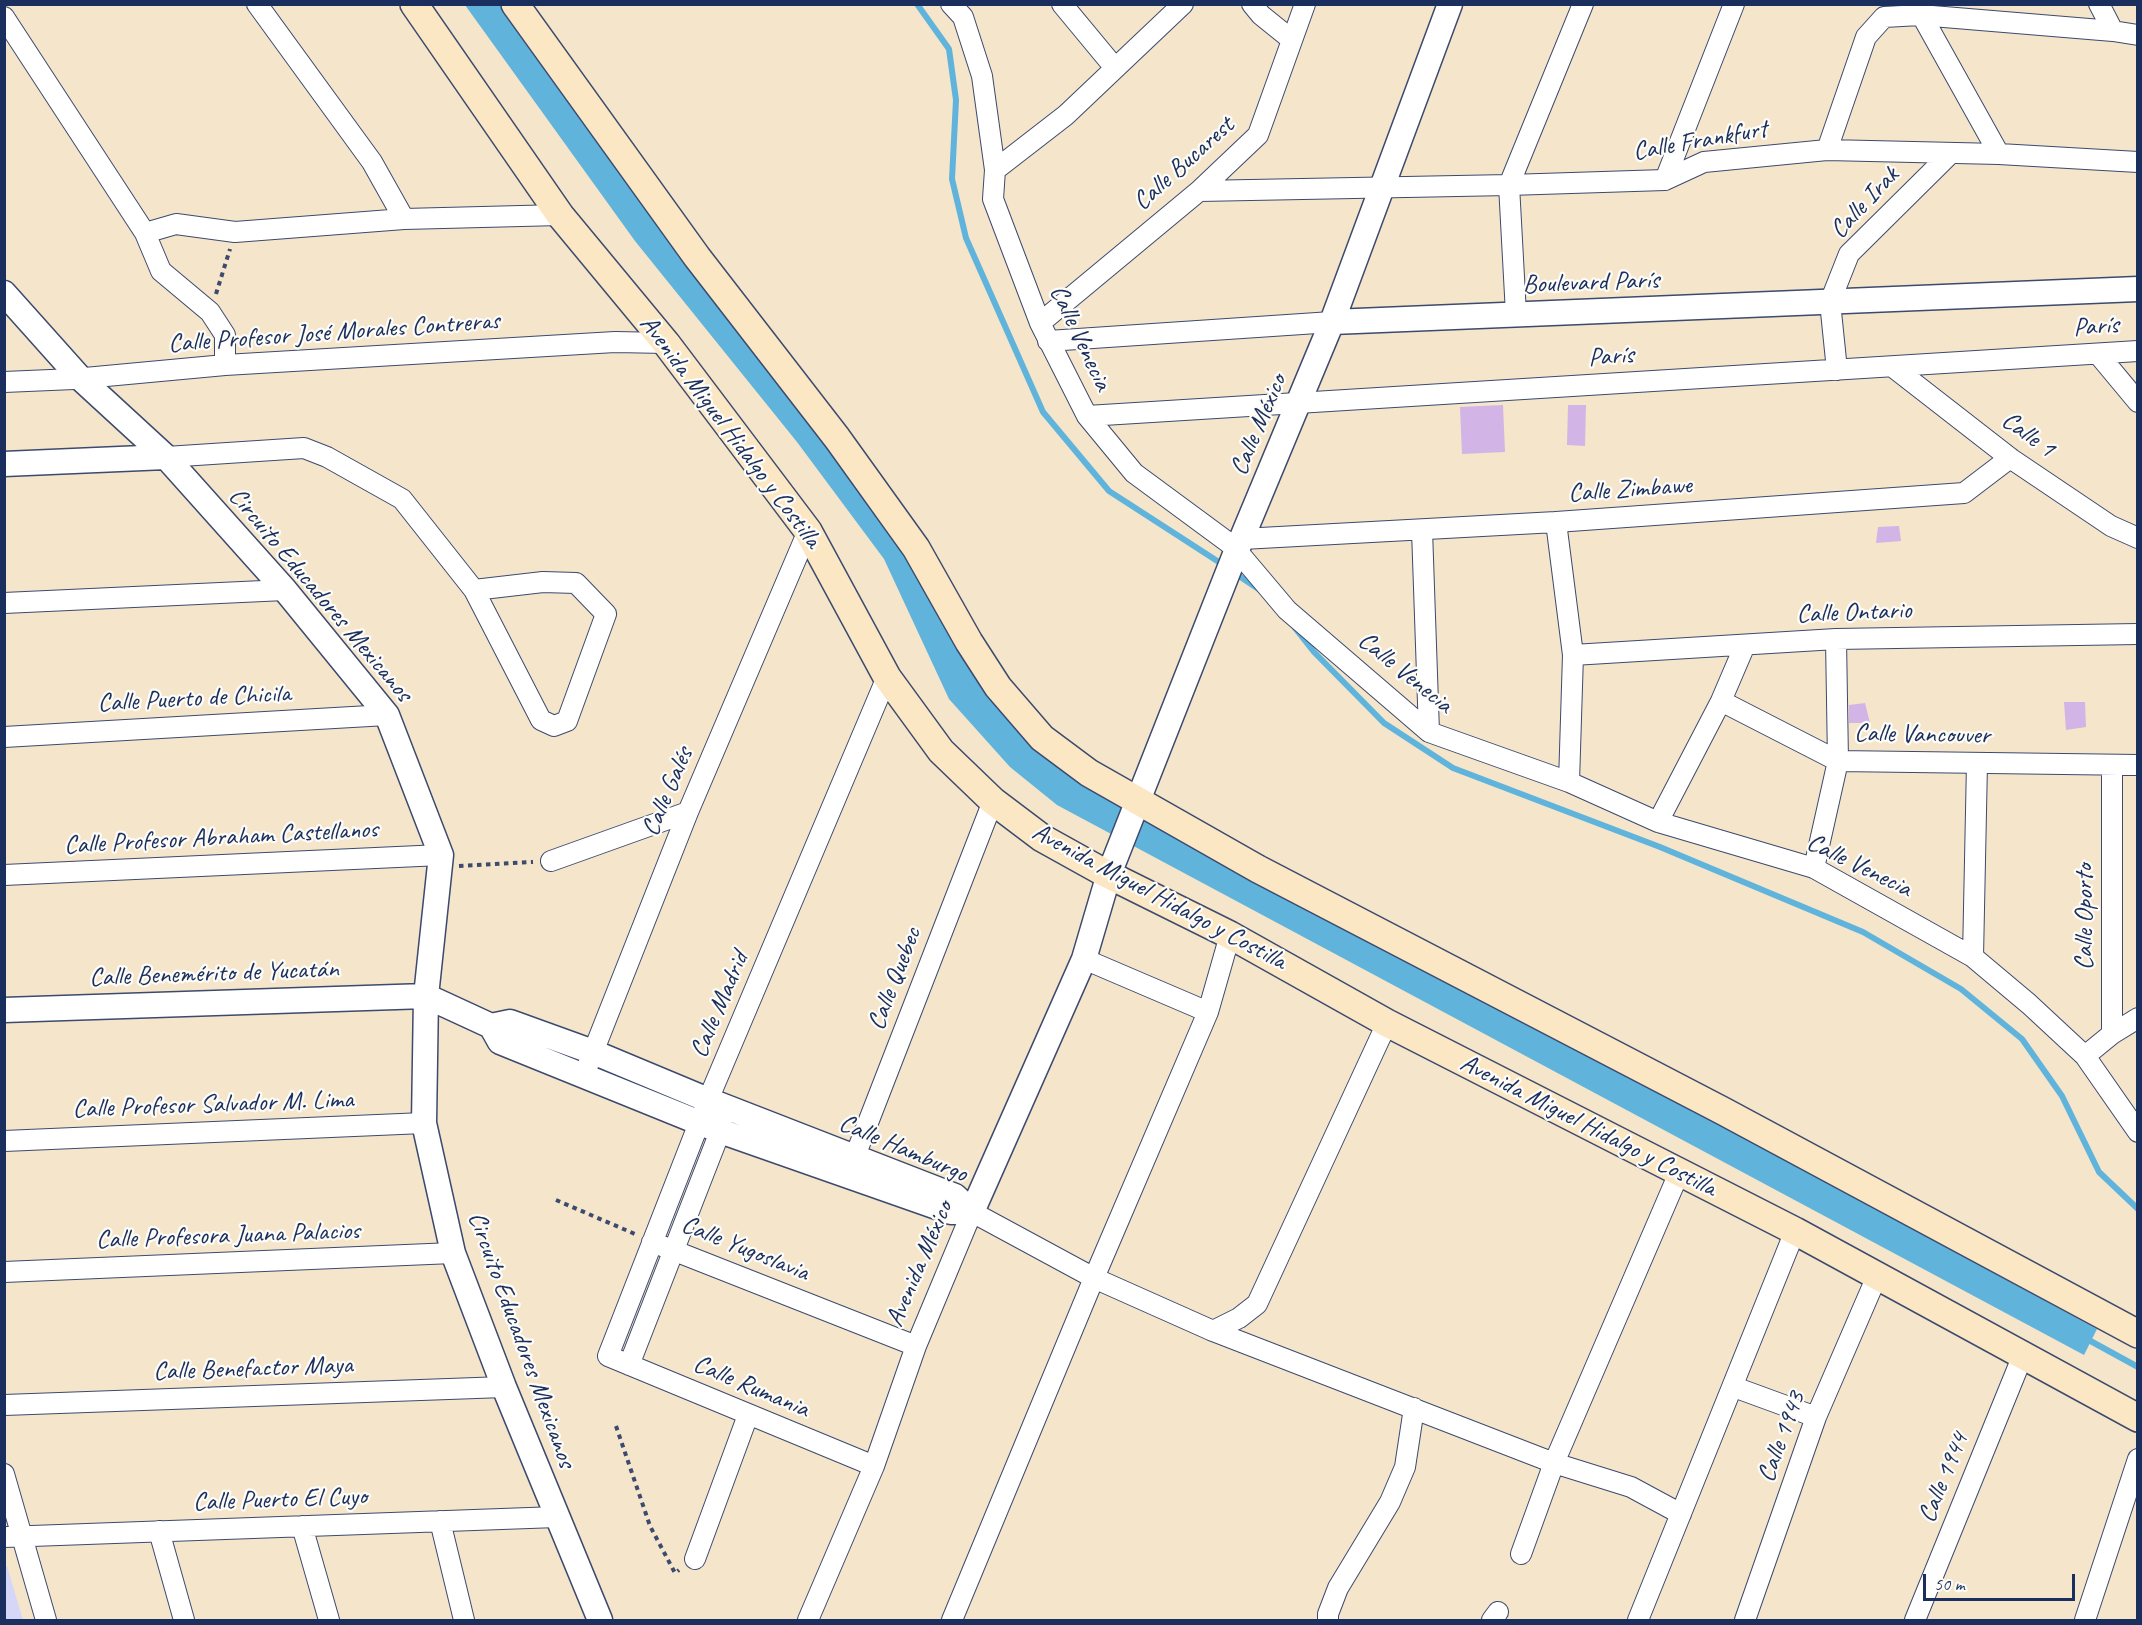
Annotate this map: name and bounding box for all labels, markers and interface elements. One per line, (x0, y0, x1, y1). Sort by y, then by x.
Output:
street label: Calle Bucarest (1127, 111, 1241, 217)
street label: Calle Frankfurt (1631, 114, 1769, 168)
street label: Calle Irak (1824, 160, 1906, 246)
street label: Boulevard París (1522, 265, 1660, 301)
street label: Calle Venecia (1042, 280, 1118, 396)
street label: Calle Profesor José Morales Contreras (167, 306, 501, 360)
street label: Avenida Miguel Hidalgo y Costilla (632, 309, 828, 555)
street label: París (2072, 310, 2120, 344)
street label: París (1587, 340, 1635, 374)
street label: Calle México (1224, 370, 1294, 480)
street label: Calle 1 (1995, 405, 2061, 465)
street label: Calle Zimbawe (1567, 470, 1693, 510)
street label: Circuito Educadores Mexicanos (221, 482, 419, 708)
street label: Calle Ontario (1796, 595, 1912, 631)
street label: Calle Venecia (1351, 625, 1459, 721)
street label: Calle Puerto de Chicila (97, 678, 291, 720)
street label: Calle Vancouver (1854, 718, 1990, 752)
street label: Calle Galés (635, 743, 701, 841)
street label: Calle Profesor Abraham Castellanos (63, 814, 379, 862)
street label: Avenida Miguel Hidalgo y Costilla (1027, 817, 1291, 977)
street label: Calle Venecia (1801, 827, 1917, 905)
street label: Calle Oporto (2069, 864, 2101, 970)
street label: Calle Quebec (861, 923, 929, 1035)
street label: Calle Madrid (684, 947, 756, 1063)
street label: Calle Benemérito de Yucatán (89, 954, 339, 994)
street label: Avenida Miguel Hidalgo y Costilla (1455, 1048, 1721, 1204)
street label: Calle Profesor Salvador M. Lima (72, 1085, 354, 1125)
street label: Calle Hamburgo (834, 1108, 972, 1190)
street label: Avenida México (880, 1197, 960, 1331)
street label: Circuito Educadores Mexicanos (460, 1208, 582, 1472)
street label: Calle Yugoslavia (677, 1209, 813, 1289)
street label: Calle Profesora Juana Palacios (95, 1216, 361, 1256)
street label: Calle Rumania (688, 1349, 814, 1425)
street label: Calle Benefactor Maya (153, 1350, 353, 1388)
street label: Calle 1943 (1751, 1388, 1813, 1486)
street label: Calle 1944 (1912, 1429, 1976, 1527)
street label: Calle Puerto El Cuyo (192, 1481, 368, 1519)
scale bar (1926, 1562, 2078, 1600)
text: 50 m (1934, 1573, 1965, 1595)

